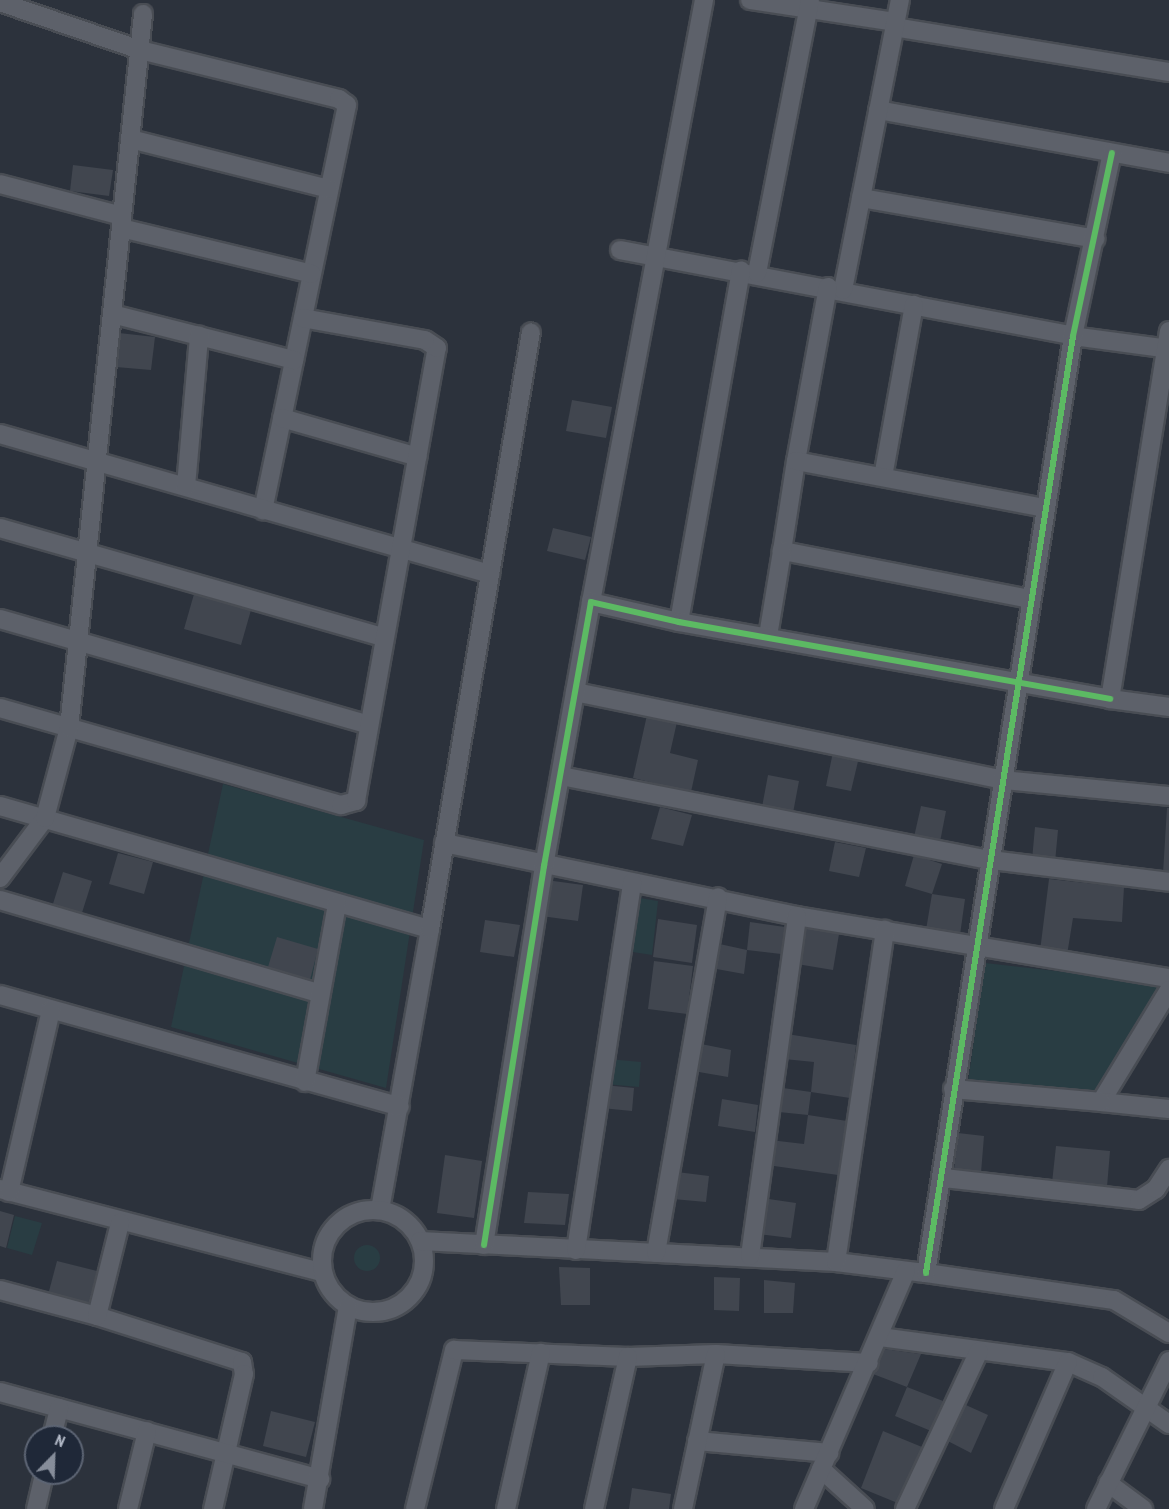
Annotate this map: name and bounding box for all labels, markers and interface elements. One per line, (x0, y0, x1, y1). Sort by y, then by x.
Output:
north arrow (24, 1425, 84, 1485)
text: N (52, 1429, 68, 1451)

